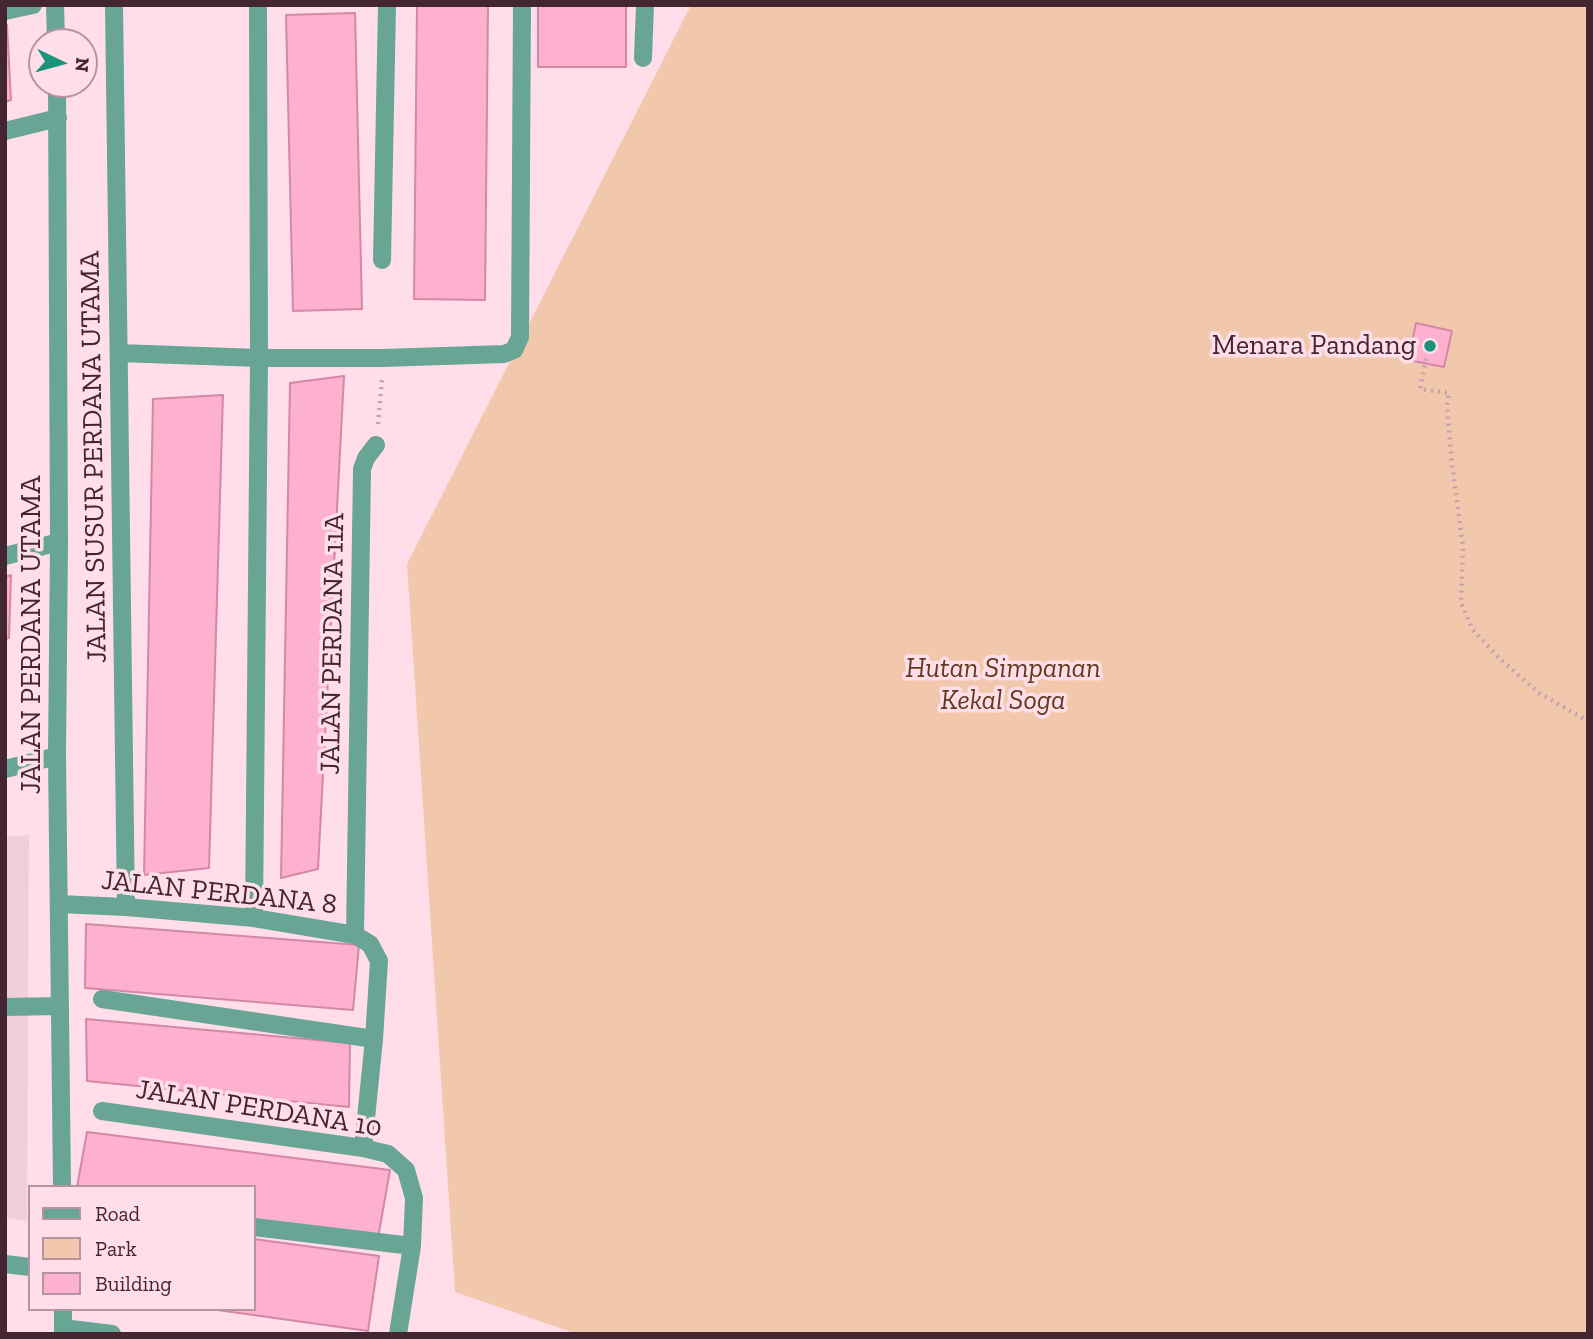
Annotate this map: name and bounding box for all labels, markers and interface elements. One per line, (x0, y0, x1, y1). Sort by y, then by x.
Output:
north arrow (28, 28, 98, 98)
text: N (70, 56, 95, 73)
street label: JALAN SUSUR PERDANA UTAMA (74, 251, 114, 663)
place label: Menara Pandang (1212, 329, 1416, 363)
marker: Menara Pandang (1422, 338, 1438, 354)
street label: JALAN PERDANA UTAMA (15, 476, 49, 794)
street label: JALAN PERDANA 11A (314, 513, 352, 775)
park label: Hutan Simpanan Kekal Soga (905, 652, 1101, 718)
street label: JALAN PERDANA 8 (100, 864, 338, 922)
street label: JALAN PERDANA 10 (134, 1073, 384, 1145)
legend (28, 1185, 256, 1311)
text: Road (95, 1201, 140, 1226)
text: Park (95, 1236, 137, 1261)
text: Building (95, 1271, 172, 1296)

